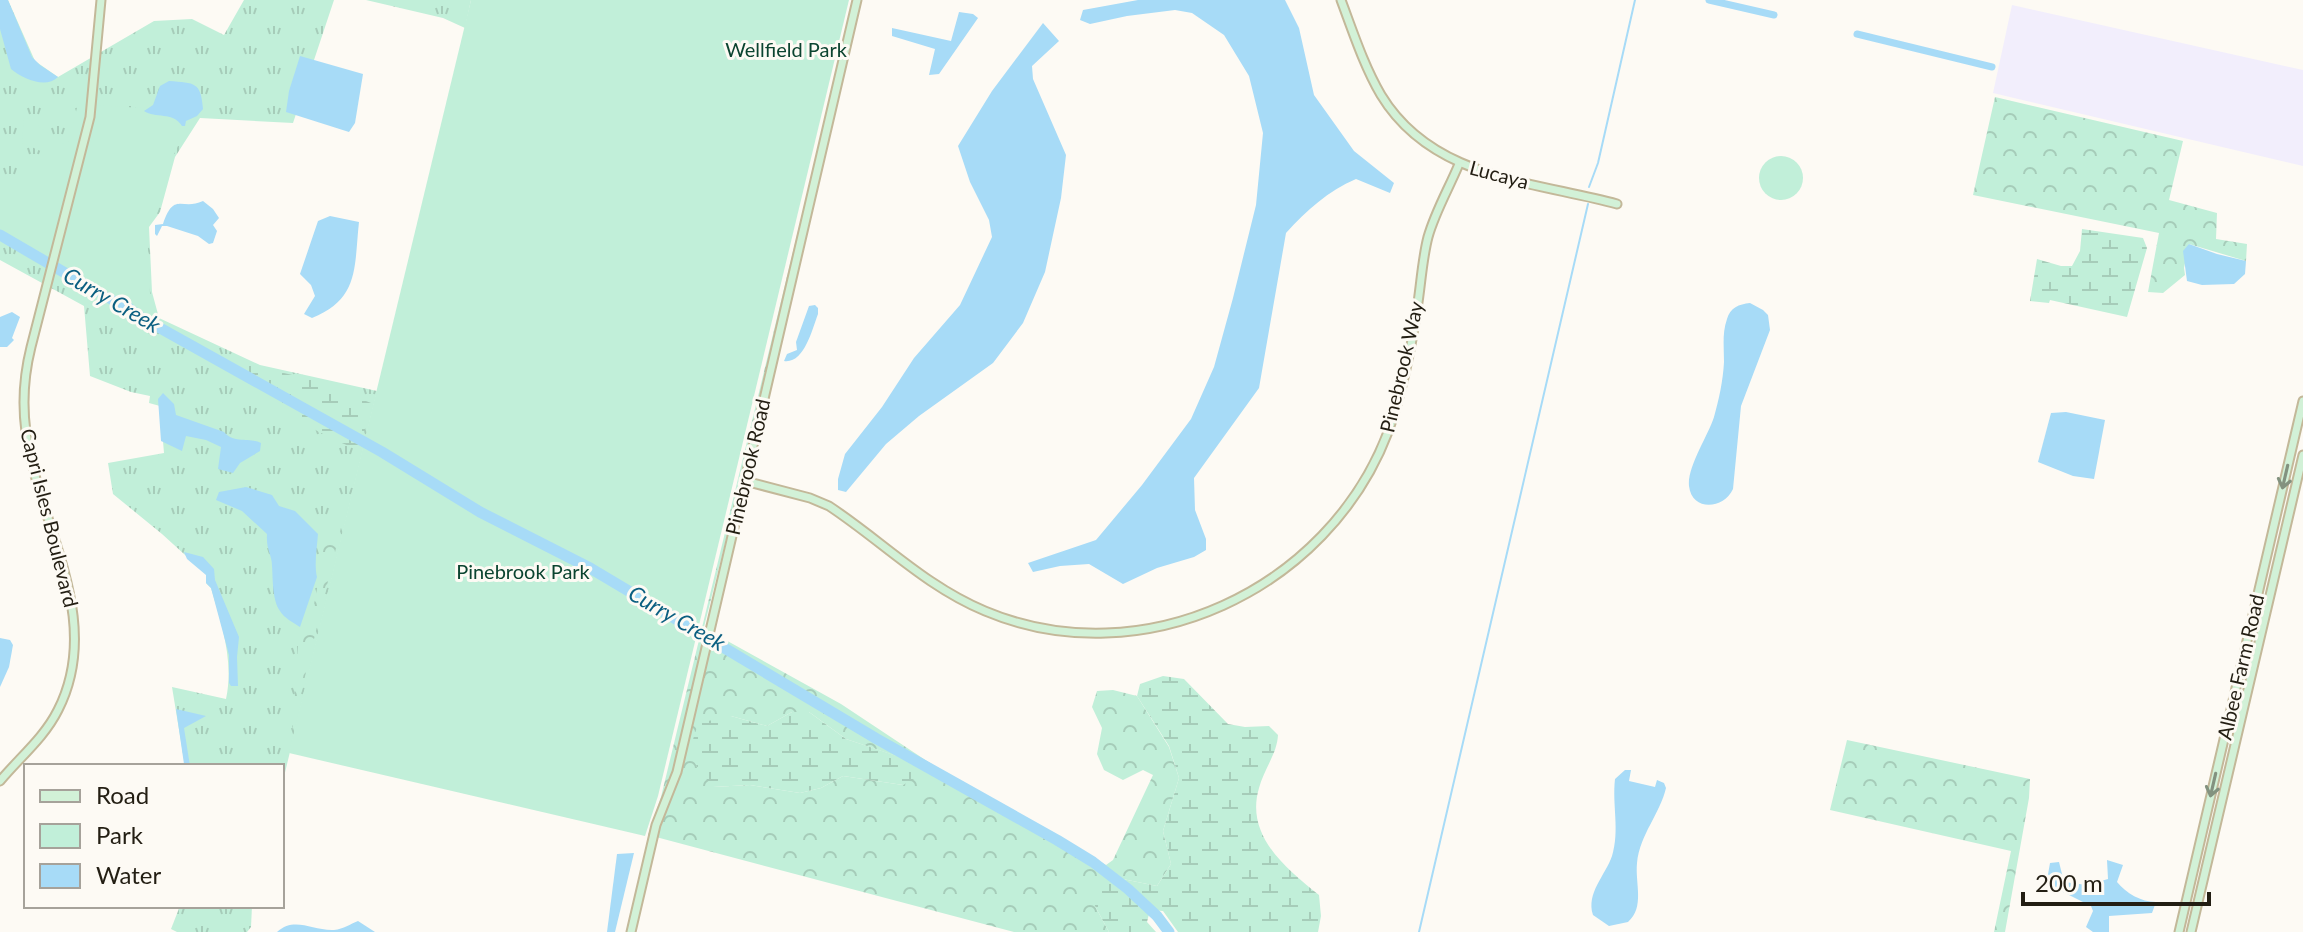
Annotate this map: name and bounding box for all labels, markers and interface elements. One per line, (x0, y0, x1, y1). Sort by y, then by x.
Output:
park label: Wellfield Park (725, 37, 848, 61)
street label: Lucaya (1467, 155, 1531, 193)
water label: Curry Creek (59, 261, 166, 338)
street label: Pinebrook Way (1374, 298, 1428, 435)
street label: Pinebrook Road (720, 396, 774, 537)
street label: Capri Isles Boulevard (16, 426, 84, 610)
one-way arrow (2277, 464, 2292, 490)
park label: Pinebrook Park (456, 559, 591, 583)
water label: Curry Creek (624, 579, 731, 656)
street label: Albee Farm Road (2212, 592, 2268, 742)
legend (24, 764, 284, 908)
one-way arrow (2205, 772, 2220, 797)
text: Road (96, 780, 149, 809)
text: Park (96, 820, 144, 849)
scale bar (2023, 856, 2209, 906)
text: Water (96, 860, 161, 889)
text: 200 m (2035, 868, 2103, 897)

